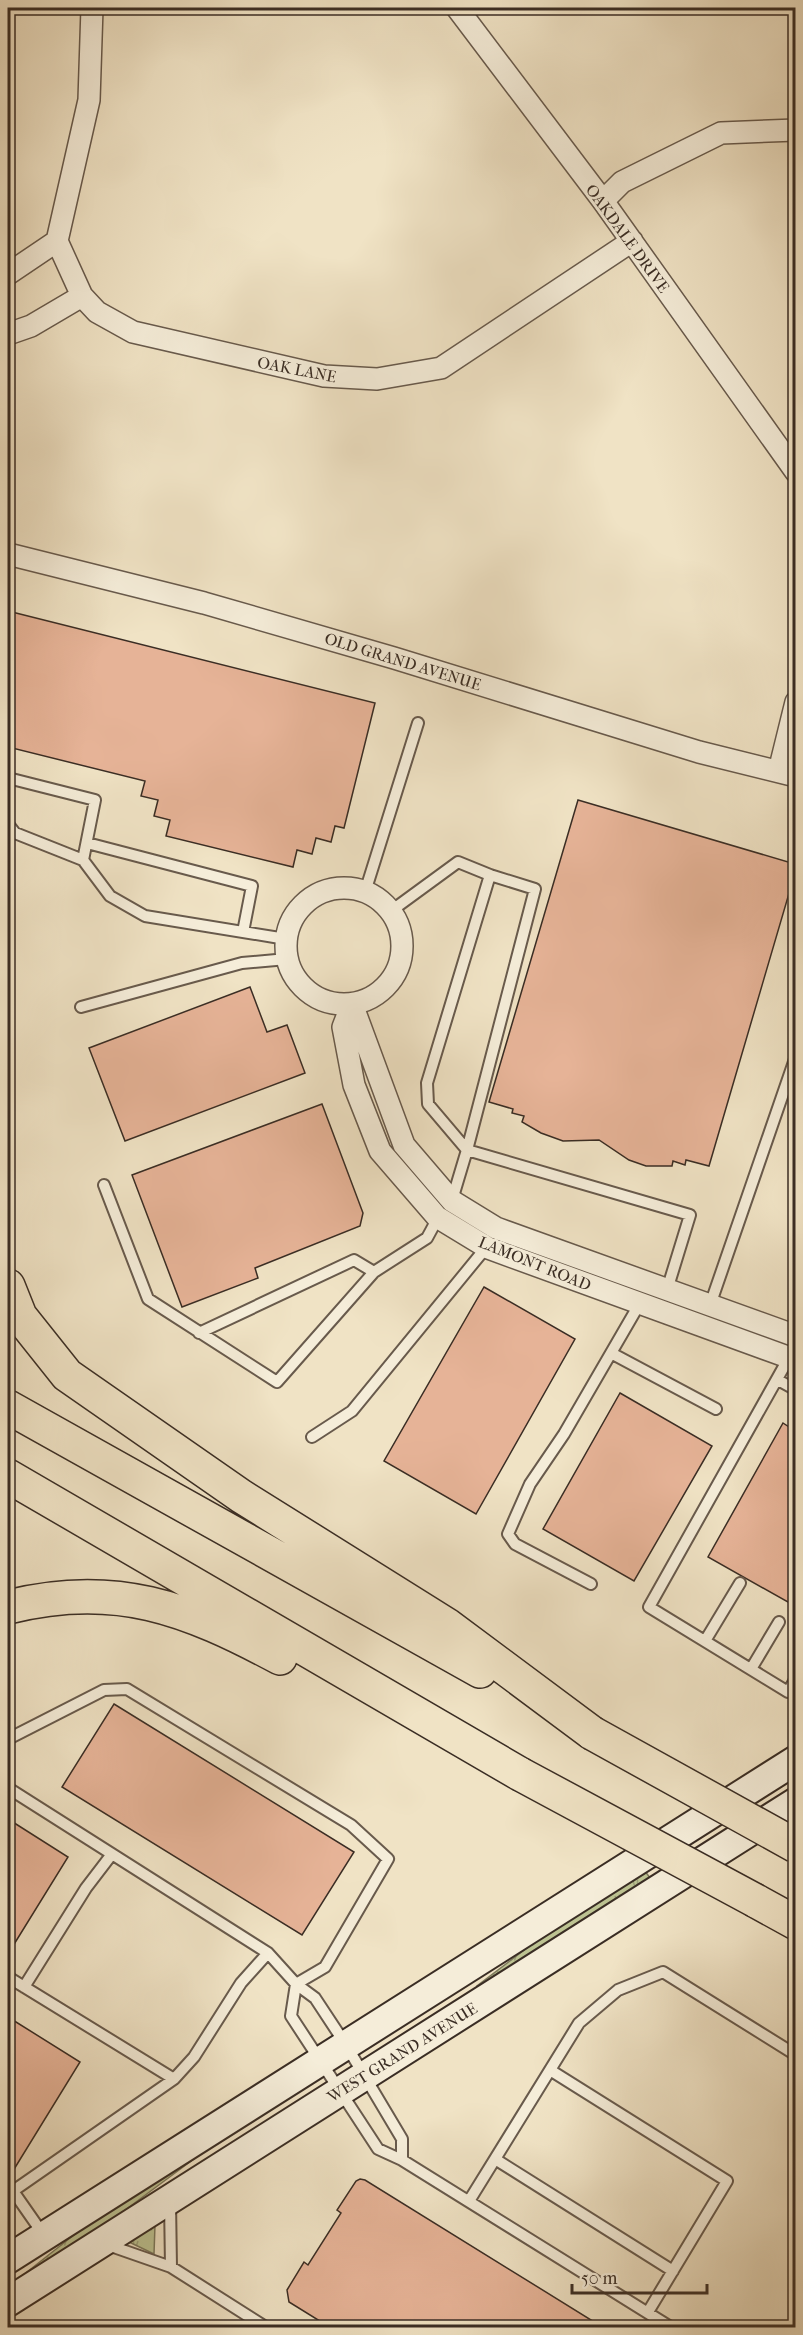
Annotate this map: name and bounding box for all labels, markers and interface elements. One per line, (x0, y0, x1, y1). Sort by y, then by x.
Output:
street label: OAKDALE DRIVE (582, 180, 673, 296)
street label: OAK LANE (256, 353, 338, 386)
street label: OLD GRAND AVENUE (322, 629, 484, 694)
street label: LAMONT ROAD (476, 1232, 594, 1295)
street label: WEST GRAND AVENUE (323, 1998, 481, 2107)
scale bar (572, 2257, 707, 2295)
text: 50 m (581, 2268, 618, 2289)

